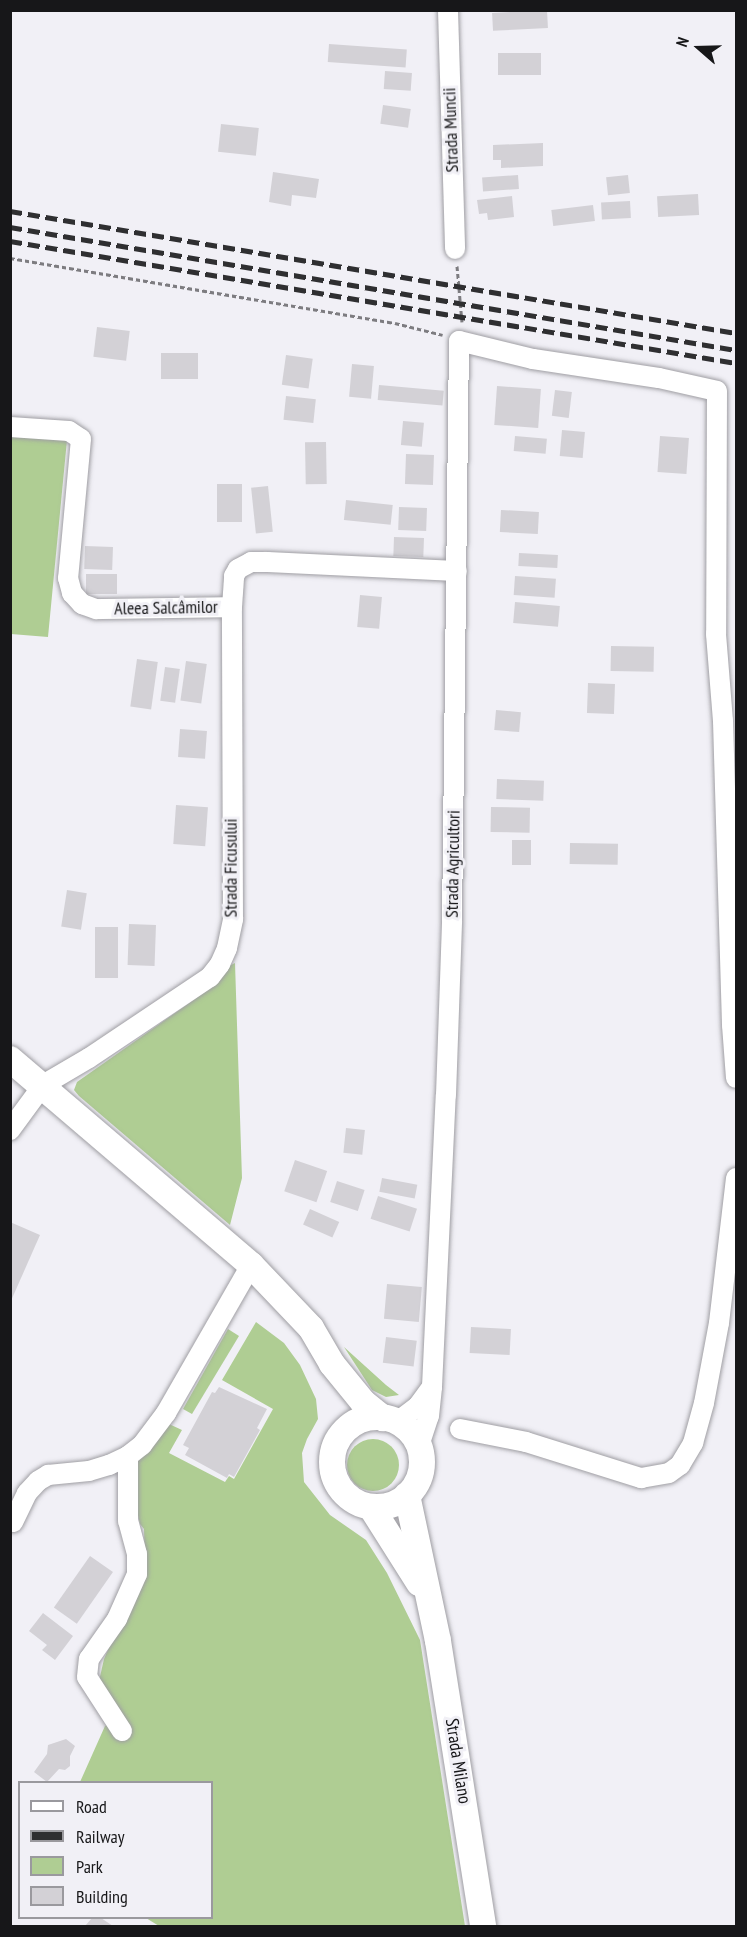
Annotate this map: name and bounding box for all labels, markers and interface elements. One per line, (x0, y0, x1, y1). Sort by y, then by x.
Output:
north arrow (669, 18, 729, 78)
text: N (671, 34, 693, 49)
street label: Strada Muncii (439, 87, 463, 173)
street label: Aleea Salcâmilor (114, 596, 218, 620)
street label: Strada Agricultori (441, 810, 465, 918)
street label: Strada Ficusului (220, 819, 242, 917)
street label: Strada Milano (441, 1717, 475, 1805)
legend (18, 1781, 213, 1919)
text: Road (76, 1795, 107, 1818)
text: Railway (76, 1825, 125, 1848)
text: Park (76, 1855, 103, 1878)
text: Building (76, 1885, 128, 1908)

